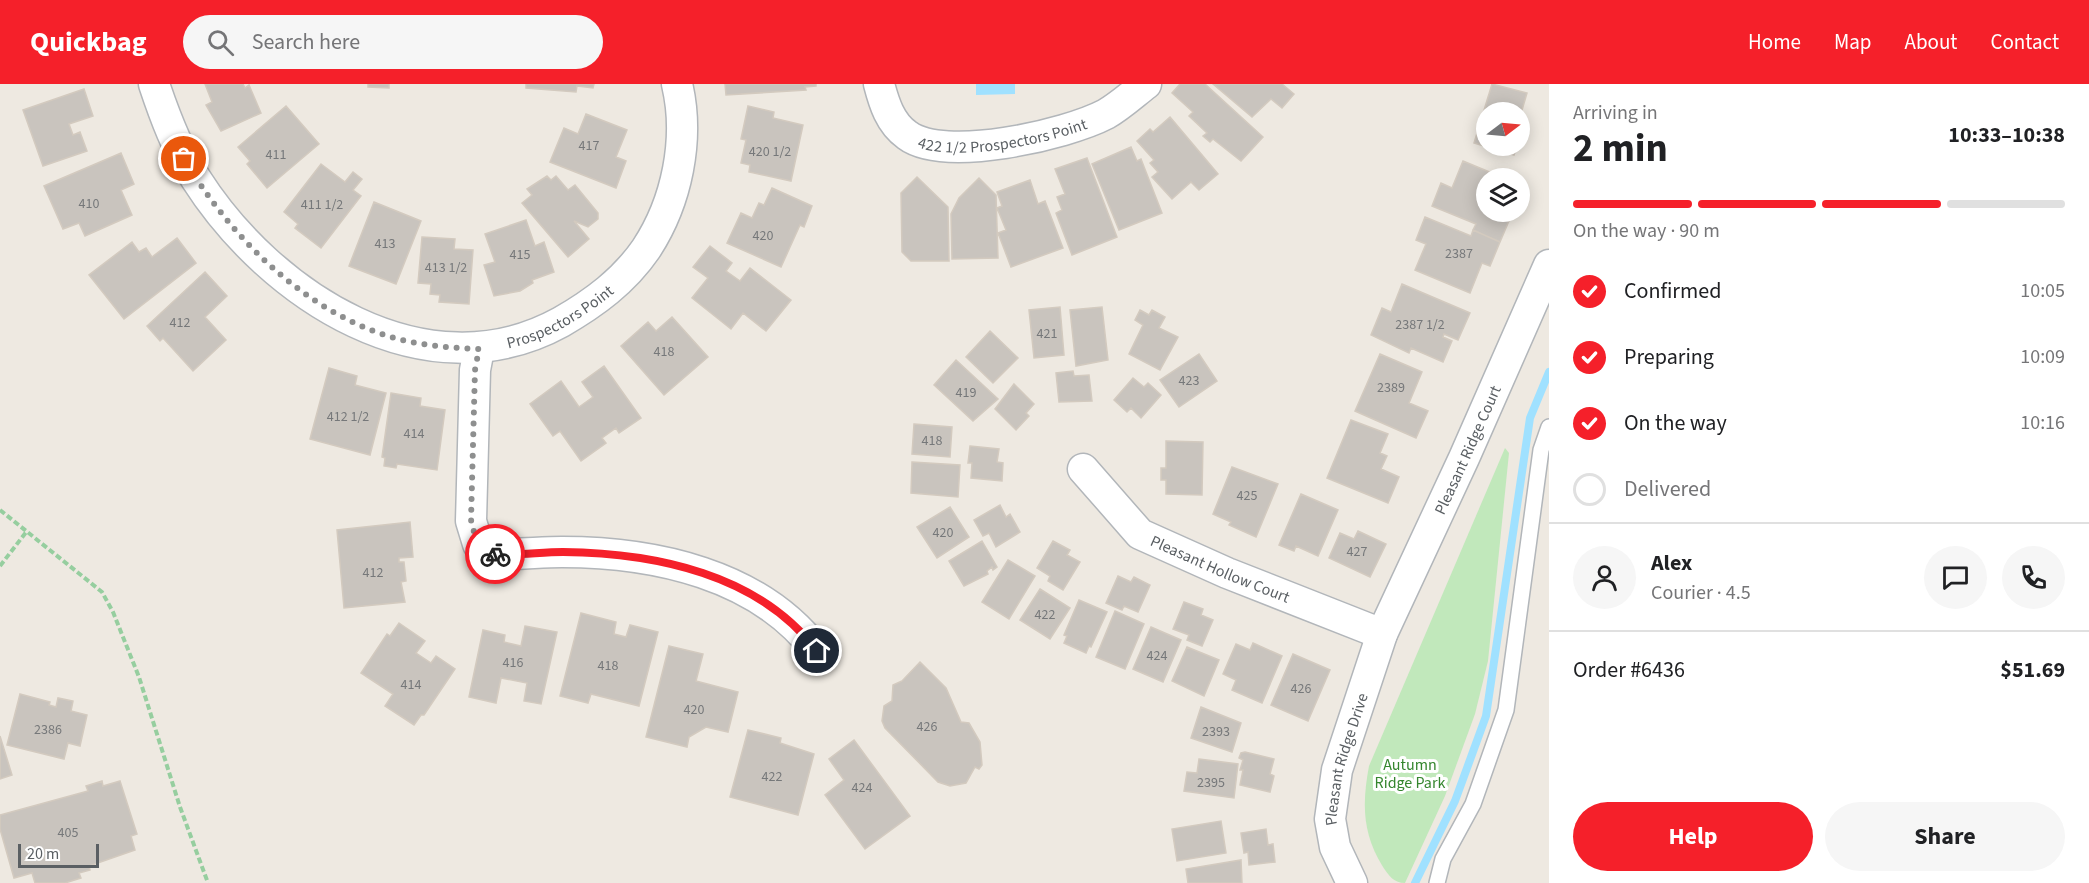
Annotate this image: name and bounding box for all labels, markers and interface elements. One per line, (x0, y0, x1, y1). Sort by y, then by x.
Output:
search box (183, 15, 603, 69)
text: Quickbag (30, 22, 147, 62)
icon: search (204, 26, 237, 59)
text: Search here (252, 26, 360, 58)
text: Home (1748, 27, 1801, 57)
text: Map (1834, 27, 1872, 57)
text: About (1905, 27, 1957, 57)
text: Contact (1990, 27, 2059, 57)
text: Arriving in (1573, 99, 1658, 127)
north arrow (1476, 102, 1530, 156)
map controls (1476, 102, 1530, 222)
street label: 422 1/2 Prospectors Point (915, 113, 1091, 159)
text: 10:33–10:38 (1948, 119, 2065, 151)
text: 2 min (1573, 121, 1668, 177)
pin (158, 133, 209, 184)
house number: 417 (579, 136, 599, 156)
icon: bag (167, 142, 200, 175)
house number: 420 1/2 (749, 142, 791, 162)
house number: 411 (266, 145, 286, 165)
button: layers (1476, 168, 1530, 222)
house number: 410 (79, 194, 99, 214)
house number: 411 1/2 (301, 195, 343, 215)
text: On the way · 90 m (1573, 217, 1720, 245)
house number: 420 (753, 226, 773, 246)
house number: 413 (375, 234, 395, 254)
house number: 2387 (1445, 244, 1473, 264)
house number: 415 (510, 245, 530, 265)
house number: 413 1/2 (425, 258, 467, 278)
icon: check (1573, 275, 1606, 308)
text: Confirmed (1624, 275, 1721, 307)
text: 10:05 (2020, 277, 2065, 305)
street label: Prospectors Point (504, 280, 619, 354)
house number: 412 (170, 313, 190, 333)
house number: 2387 1/2 (1395, 315, 1445, 335)
house number: 421 (1037, 324, 1057, 344)
icon: check (1573, 341, 1606, 374)
text: Preparing (1624, 341, 1714, 373)
house number: 418 (654, 342, 674, 362)
text: 10:09 (2020, 343, 2065, 371)
house number: 423 (1179, 371, 1199, 391)
house number: 2389 (1377, 378, 1405, 398)
street label: Pleasant Ridge Court (1429, 381, 1507, 518)
house number: 419 (956, 383, 976, 403)
house number: 412 1/2 (327, 407, 369, 427)
icon: check (1573, 407, 1606, 440)
text: On the way (1624, 407, 1727, 439)
text: 10:16 (2020, 409, 2065, 437)
house number: 414 (404, 424, 424, 444)
house number: 418 (922, 431, 942, 451)
text: Delivered (1624, 473, 1711, 505)
house number: 425 (1237, 486, 1257, 506)
house number: 420 (933, 523, 953, 543)
courier (465, 524, 525, 584)
street label: Pleasant Hollow Court (1147, 530, 1293, 609)
icon: bike (479, 538, 512, 571)
house number: 427 (1347, 542, 1367, 562)
button: person (1573, 546, 1636, 609)
button: chat (1924, 546, 1987, 609)
button: phone (2002, 546, 2065, 609)
text: Alex (1651, 547, 1692, 579)
house number: 412 (363, 563, 383, 583)
text: Courier · 4.5 (1651, 579, 1751, 607)
house number: 422 (1035, 605, 1055, 625)
pin (791, 625, 842, 676)
icon: home (800, 634, 833, 667)
house number: 424 (1147, 646, 1167, 666)
house number: 416 (503, 653, 523, 673)
text: Order #6436 (1573, 654, 1685, 686)
text: $51.69 (2000, 654, 2065, 686)
house number: 418 (598, 656, 618, 676)
house number: 414 (401, 675, 421, 695)
house number: 426 (1291, 679, 1311, 699)
street label: Pleasant Ridge Drive (1320, 690, 1374, 827)
house number: 420 (684, 700, 704, 720)
house number: 426 (917, 717, 937, 737)
house number: 2386 (34, 720, 62, 740)
house number: 2393 (1202, 722, 1230, 742)
park label: Autumn Ridge Park (1375, 754, 1445, 794)
house number: 422 (762, 767, 782, 787)
house number: 2395 (1197, 773, 1225, 793)
house number: 424 (852, 778, 872, 798)
button: Help (1573, 802, 1813, 871)
button: Share (1825, 802, 2065, 871)
house number: 405 (58, 823, 78, 843)
scale bar (18, 841, 99, 868)
text: 20 m (27, 843, 59, 865)

